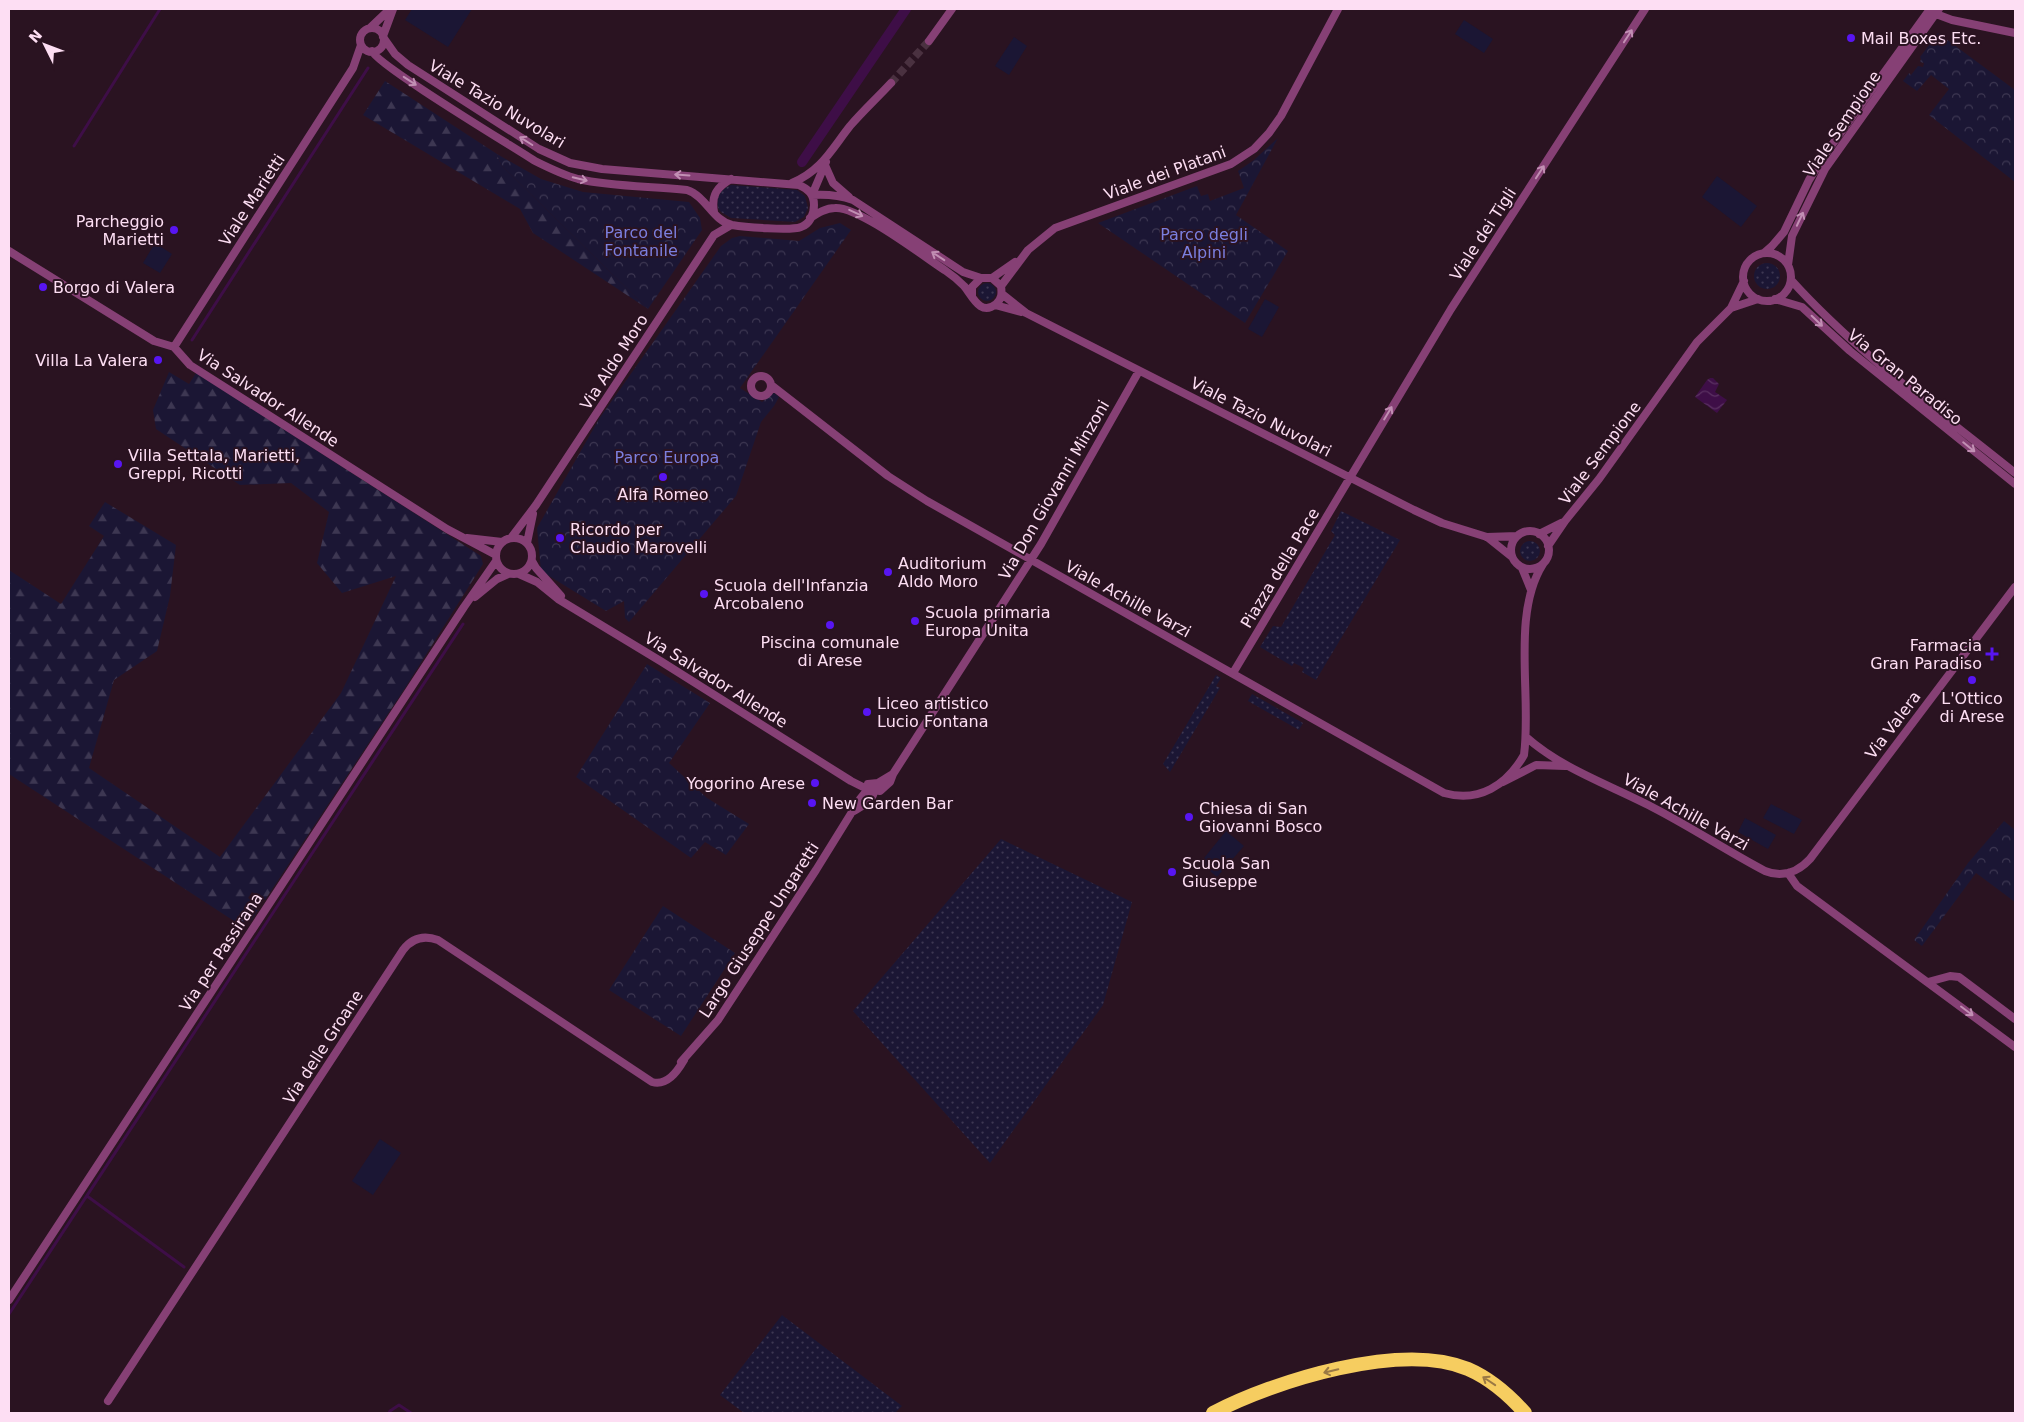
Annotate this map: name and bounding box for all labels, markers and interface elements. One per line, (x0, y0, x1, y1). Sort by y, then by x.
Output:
north arrow (20, 20, 70, 70)
text: N (25, 27, 45, 46)
one-way arrow (1623, 29, 1633, 43)
place label: Mail Boxes Etc. (1861, 29, 1981, 48)
marker: Mail Boxes Etc. (1845, 32, 1857, 44)
street label: Viale Tazio Nuvolari (425, 56, 569, 152)
street label: Viale Sempione (1799, 67, 1885, 181)
one-way arrow (403, 76, 417, 86)
one-way arrow (519, 135, 533, 145)
street label: Viale dei Platani (1101, 142, 1229, 204)
street label: Viale Marietti (215, 151, 289, 249)
one-way arrow (1535, 165, 1545, 179)
one-way arrow (674, 171, 690, 180)
one-way arrow (572, 175, 588, 184)
street label: Viale dei Tigli (1446, 184, 1520, 284)
one-way arrow (848, 208, 863, 218)
one-way arrow (1795, 211, 1805, 226)
place label: Parcheggio Marietti (76, 212, 164, 249)
park label: Parco del Fontanile (604, 223, 678, 260)
marker: Parcheggio Marietti (168, 224, 180, 236)
park label: Parco degli Alpini (1160, 225, 1248, 262)
one-way arrow (932, 251, 946, 261)
place label: Borgo di Valera (53, 278, 175, 297)
marker: Borgo di Valera (37, 281, 49, 293)
street label: Via Aldo Moro (576, 311, 652, 413)
one-way arrow (1811, 315, 1823, 328)
street label: Via Gran Paradiso (1844, 325, 1966, 429)
street label: Via Salvador Allende (194, 345, 342, 451)
place label: Villa La Valera (35, 351, 148, 370)
marker: Villa La Valera (152, 354, 164, 366)
street label: Viale Tazio Nuvolari (1187, 373, 1335, 461)
street label: Via Don Giovanni Minzoni (995, 397, 1113, 583)
street label: Viale Sempione (1555, 398, 1645, 508)
one-way arrow (1384, 407, 1394, 421)
one-way arrow (1963, 441, 1976, 452)
place label: Villa Settala, Marietti, Greppi, Ricotti (128, 446, 300, 483)
park label: Parco Europa (615, 448, 719, 467)
marker: Villa Settala, Marietti, Greppi, Ricotti (112, 458, 124, 470)
marker: Alfa Romeo (657, 471, 669, 483)
place label: Alfa Romeo (617, 485, 709, 504)
street label: Piazza della Pace (1237, 505, 1323, 631)
place label: Ricordo per Claudio Marovelli (570, 520, 707, 557)
marker: Ricordo per Claudio Marovelli (554, 532, 566, 544)
place label: Auditorium Aldo Moro (898, 554, 987, 591)
street label: Viale Achille Varzi (1062, 557, 1194, 641)
marker: Auditorium Aldo Moro (882, 566, 894, 578)
place label: Scuola dell'Infanzia Arcobaleno (714, 576, 869, 613)
marker: Scuola dell'Infanzia Arcobaleno (698, 588, 710, 600)
place label: Scuola primaria Europa Unita (925, 603, 1051, 640)
marker: Scuola primaria Europa Unita (909, 615, 921, 627)
marker: Piscina comunale di Arese (824, 619, 836, 631)
street label: Via Salvador Allende (641, 628, 791, 732)
place label: Piscina comunale di Arese (761, 633, 899, 670)
place label: Farmacia Gran Paradiso (1870, 636, 1982, 673)
marker: Farmacia Gran Paradiso (1986, 648, 1998, 660)
marker: L'Ottico di Arese (1966, 674, 1978, 686)
street label: Via Valera (1861, 687, 1925, 763)
place label: L'Ottico di Arese (1940, 689, 2004, 726)
place label: Liceo artistico Lucio Fontana (877, 694, 989, 731)
marker: Liceo artistico Lucio Fontana (861, 706, 873, 718)
street label: Viale Achille Varzi (1620, 770, 1752, 854)
place label: Yogorino Arese (685, 774, 805, 793)
marker: Yogorino Arese (809, 777, 821, 789)
place label: New Garden Bar (822, 794, 953, 813)
marker: New Garden Bar (806, 797, 818, 809)
place label: Chiesa di San Giovanni Bosco (1199, 799, 1322, 836)
marker: Chiesa di San Giovanni Bosco (1183, 811, 1195, 823)
street label: Largo Giuseppe Ungaretti (695, 839, 823, 1021)
place label: Scuola San Giuseppe (1182, 854, 1270, 891)
marker: Scuola San Giuseppe (1166, 866, 1178, 878)
street label: Via per Passirana (176, 889, 266, 1015)
street label: Via delle Groane (279, 986, 367, 1108)
one-way arrow (1960, 1005, 1973, 1016)
one-way arrow (1324, 1367, 1340, 1376)
one-way arrow (1482, 1376, 1496, 1386)

